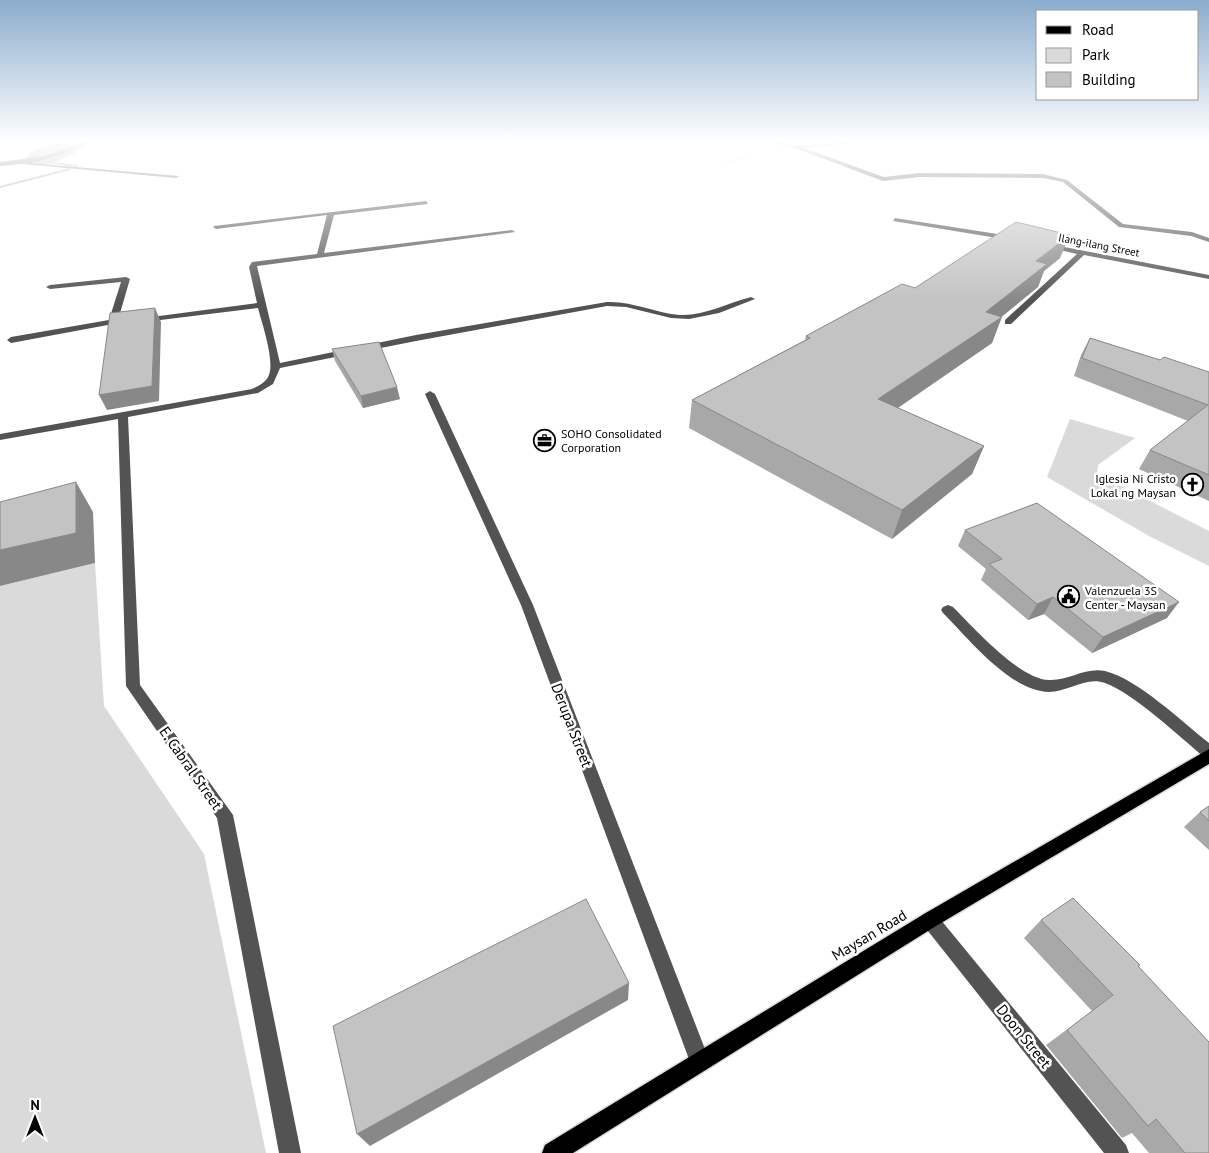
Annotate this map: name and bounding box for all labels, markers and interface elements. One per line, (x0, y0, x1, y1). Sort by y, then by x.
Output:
legend (1036, 10, 1199, 100)
text: Road (1082, 20, 1114, 39)
text: Park (1082, 45, 1110, 64)
text: Building (1082, 70, 1136, 89)
street label: Ilang-ilang Street (1057, 230, 1141, 260)
place label: SOHO Consolidated Corporation (561, 426, 662, 455)
office icon: SOHO Consolidated Corporation (533, 428, 557, 452)
place label: Iglesia Ni Cristo Lokal ng Maysan (1091, 471, 1176, 500)
church icon: Iglesia Ni Cristo Lokal ng Maysan (1180, 473, 1204, 497)
place label: Valenzuela 3S Center - Maysan (1084, 583, 1166, 612)
public building icon: Valenzuela 3S Center - Maysan (1057, 585, 1081, 609)
street label: Derupa Street (547, 680, 597, 770)
street label: E. Cabral Street (155, 723, 227, 813)
street label: Maysan Road (828, 905, 910, 965)
street label: Doon Street (993, 1000, 1055, 1072)
north arrow (10, 1093, 60, 1143)
text: N (30, 1096, 40, 1114)

